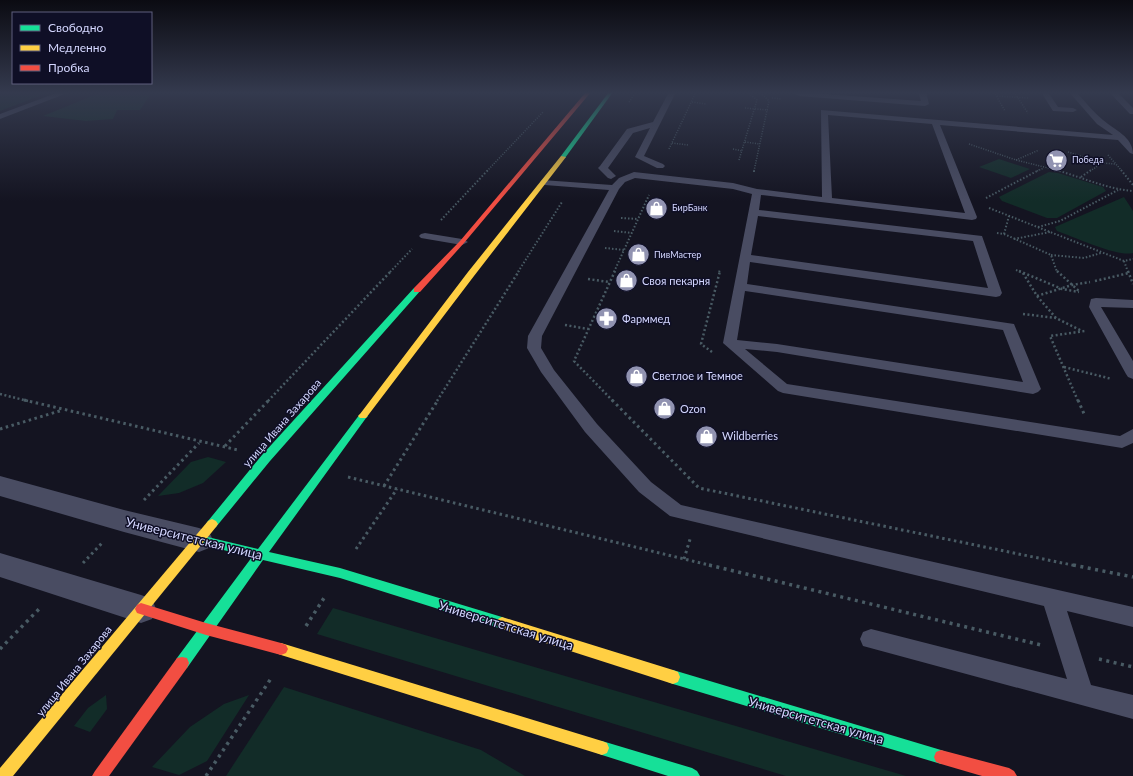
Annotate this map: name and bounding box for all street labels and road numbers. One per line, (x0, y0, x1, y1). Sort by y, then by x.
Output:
street label: улица Ивана Захарова (240, 376, 323, 469)
street label: Университетская улица (124, 513, 264, 563)
street label: Университетская улица (437, 597, 575, 653)
street label: улица Ивана Захарова (33, 623, 114, 719)
street label: Университетская улица (746, 693, 886, 747)

